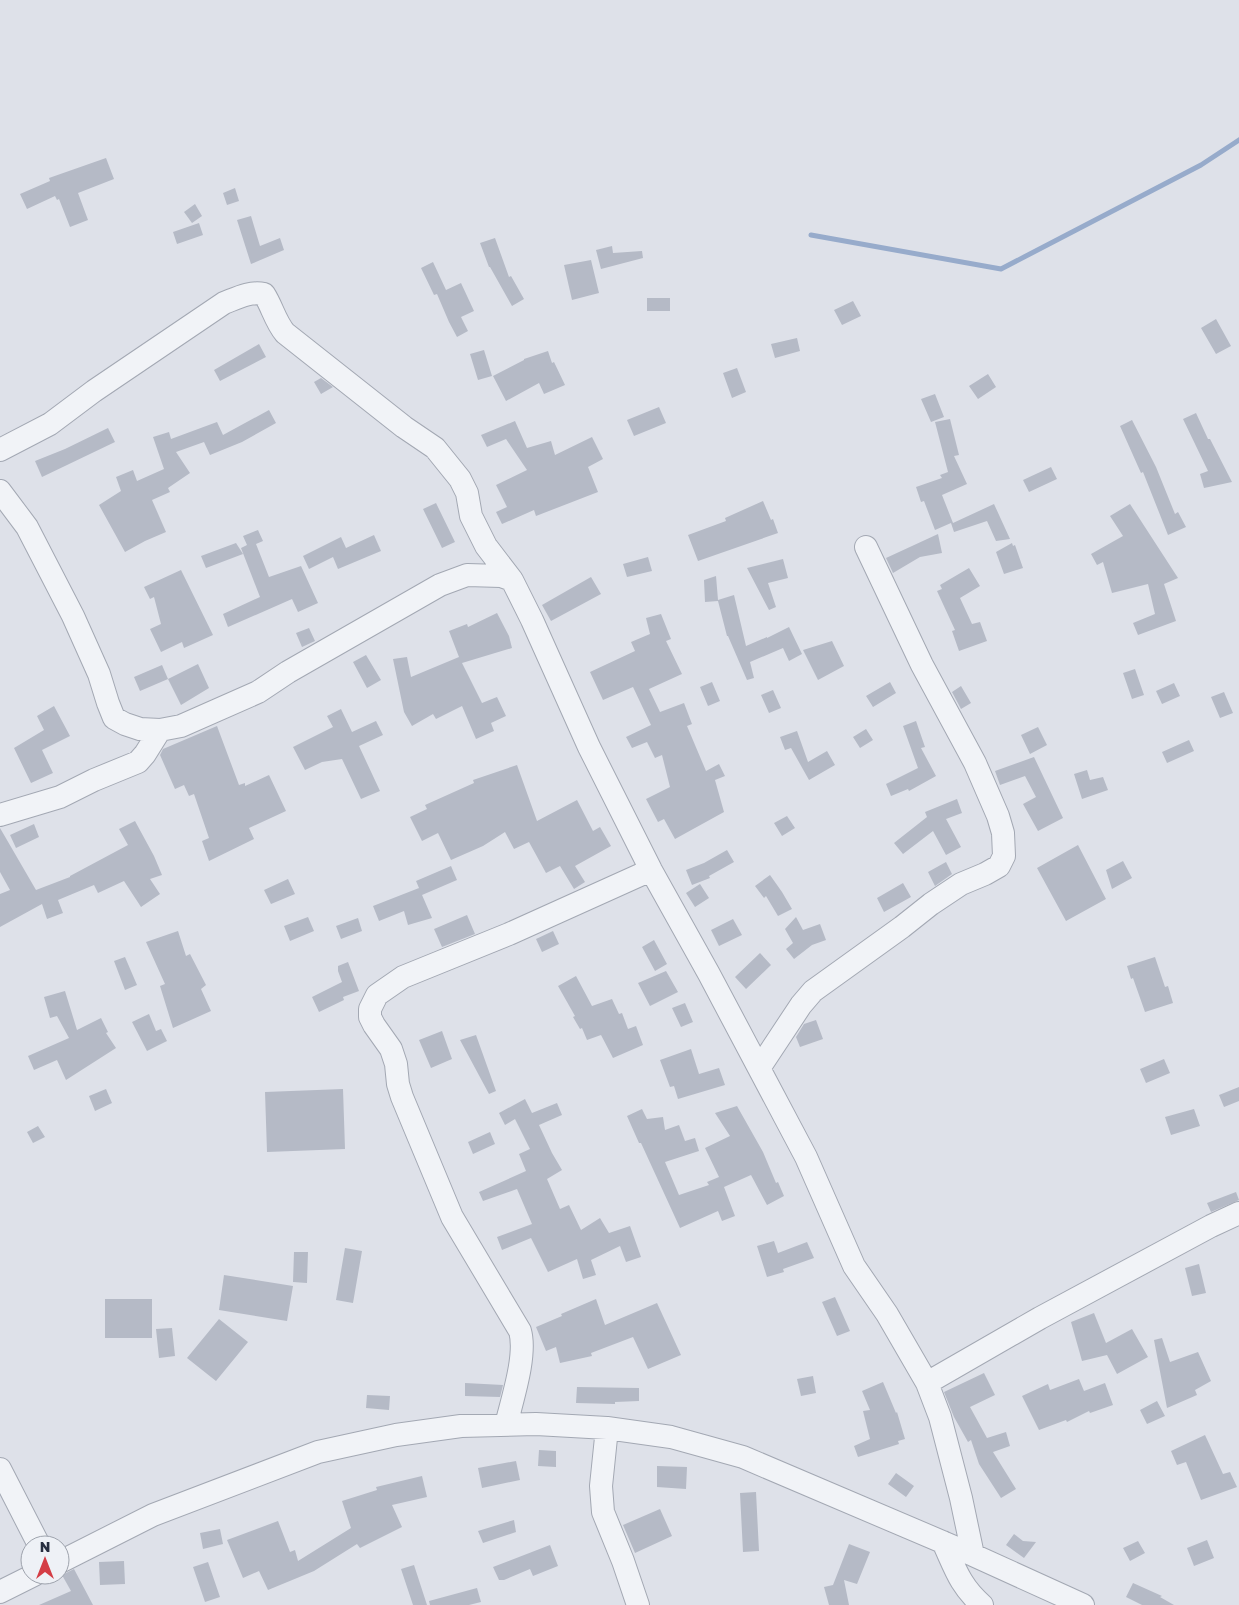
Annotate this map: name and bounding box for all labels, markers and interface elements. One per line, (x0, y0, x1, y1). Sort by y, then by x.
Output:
north arrow (20, 1535, 70, 1585)
text: N (40, 1538, 50, 1555)

